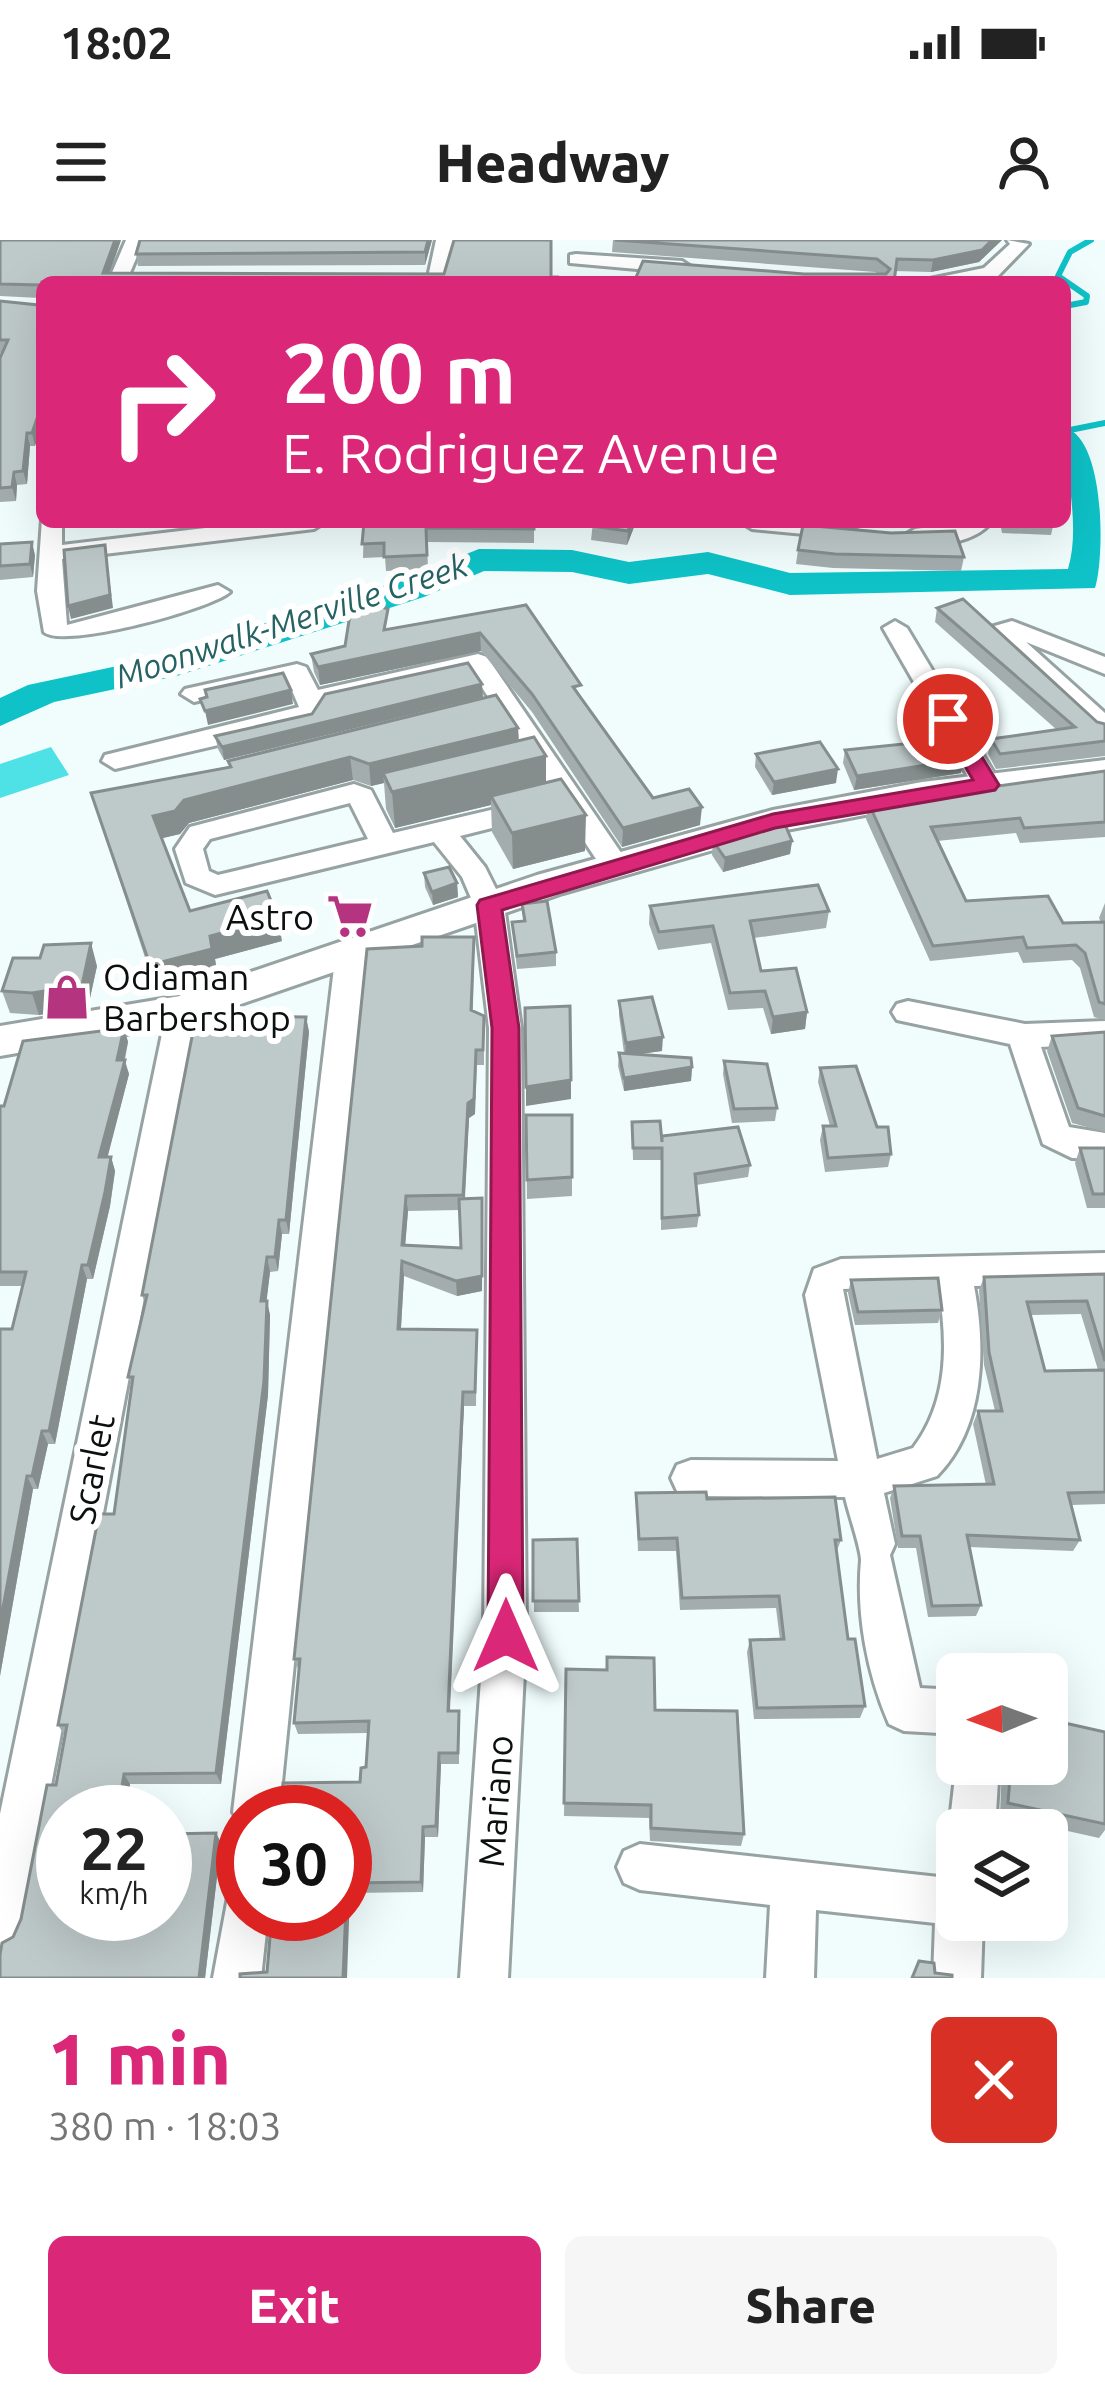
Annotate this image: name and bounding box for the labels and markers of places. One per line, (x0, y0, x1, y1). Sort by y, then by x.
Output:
pin (897, 668, 999, 770)
supermarket icon: Astro (325, 891, 375, 941)
place label: Astro (226, 896, 314, 937)
place label: Odiaman Barbershop (103, 956, 291, 1038)
shop icon: Odiaman Barbershop (42, 972, 92, 1022)

